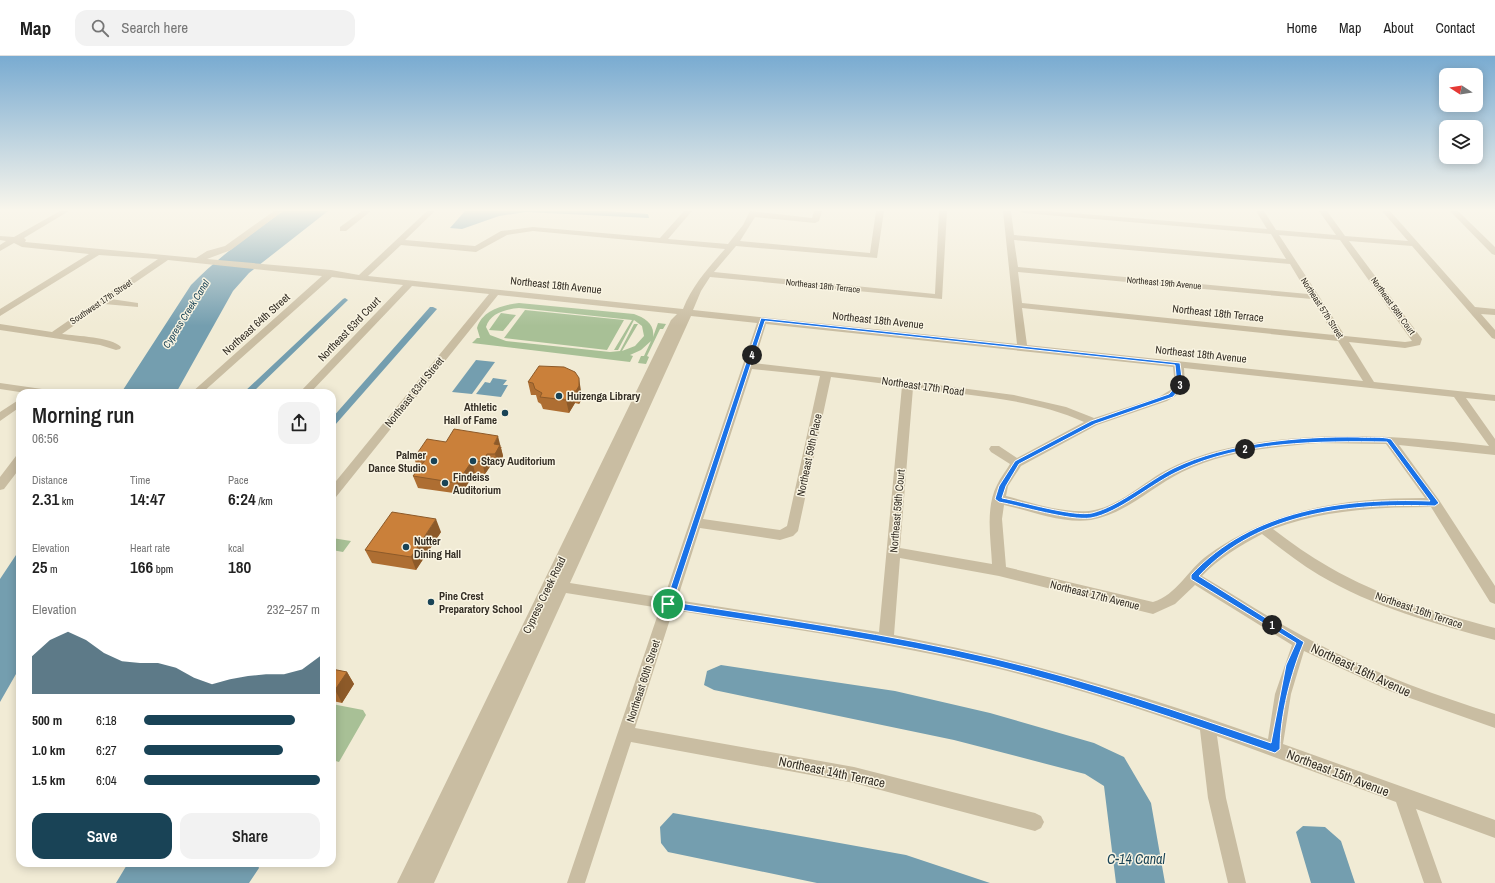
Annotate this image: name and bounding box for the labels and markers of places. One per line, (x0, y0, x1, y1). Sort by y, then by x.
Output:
pin: 4 (742, 345, 762, 365)
pin: 3 (1170, 375, 1190, 395)
place label: Huizenga Library (567, 389, 640, 403)
marker: Huizenga Library (554, 391, 564, 401)
place label: Athletic Hall of Fame (444, 400, 497, 427)
marker: Athletic Hall of Fame (500, 408, 510, 418)
pin: 2 (1235, 439, 1255, 459)
place label: Palmer Dance Studio (368, 448, 426, 475)
place label: Stacy Auditorium (481, 454, 555, 468)
marker: Palmer Dance Studio (429, 456, 439, 466)
marker: Stacy Auditorium (468, 456, 478, 466)
place label: Findeiss Auditorium (453, 470, 501, 497)
marker: Findeiss Auditorium (440, 478, 450, 488)
place label: Nutter Dining Hall (414, 534, 461, 561)
marker: Nutter Dining Hall (401, 542, 411, 552)
pin (651, 587, 685, 621)
place label: Pine Crest Preparatory School (439, 589, 522, 616)
marker: Pine Crest Preparatory School (426, 597, 436, 607)
pin: 1 (1262, 615, 1282, 635)

